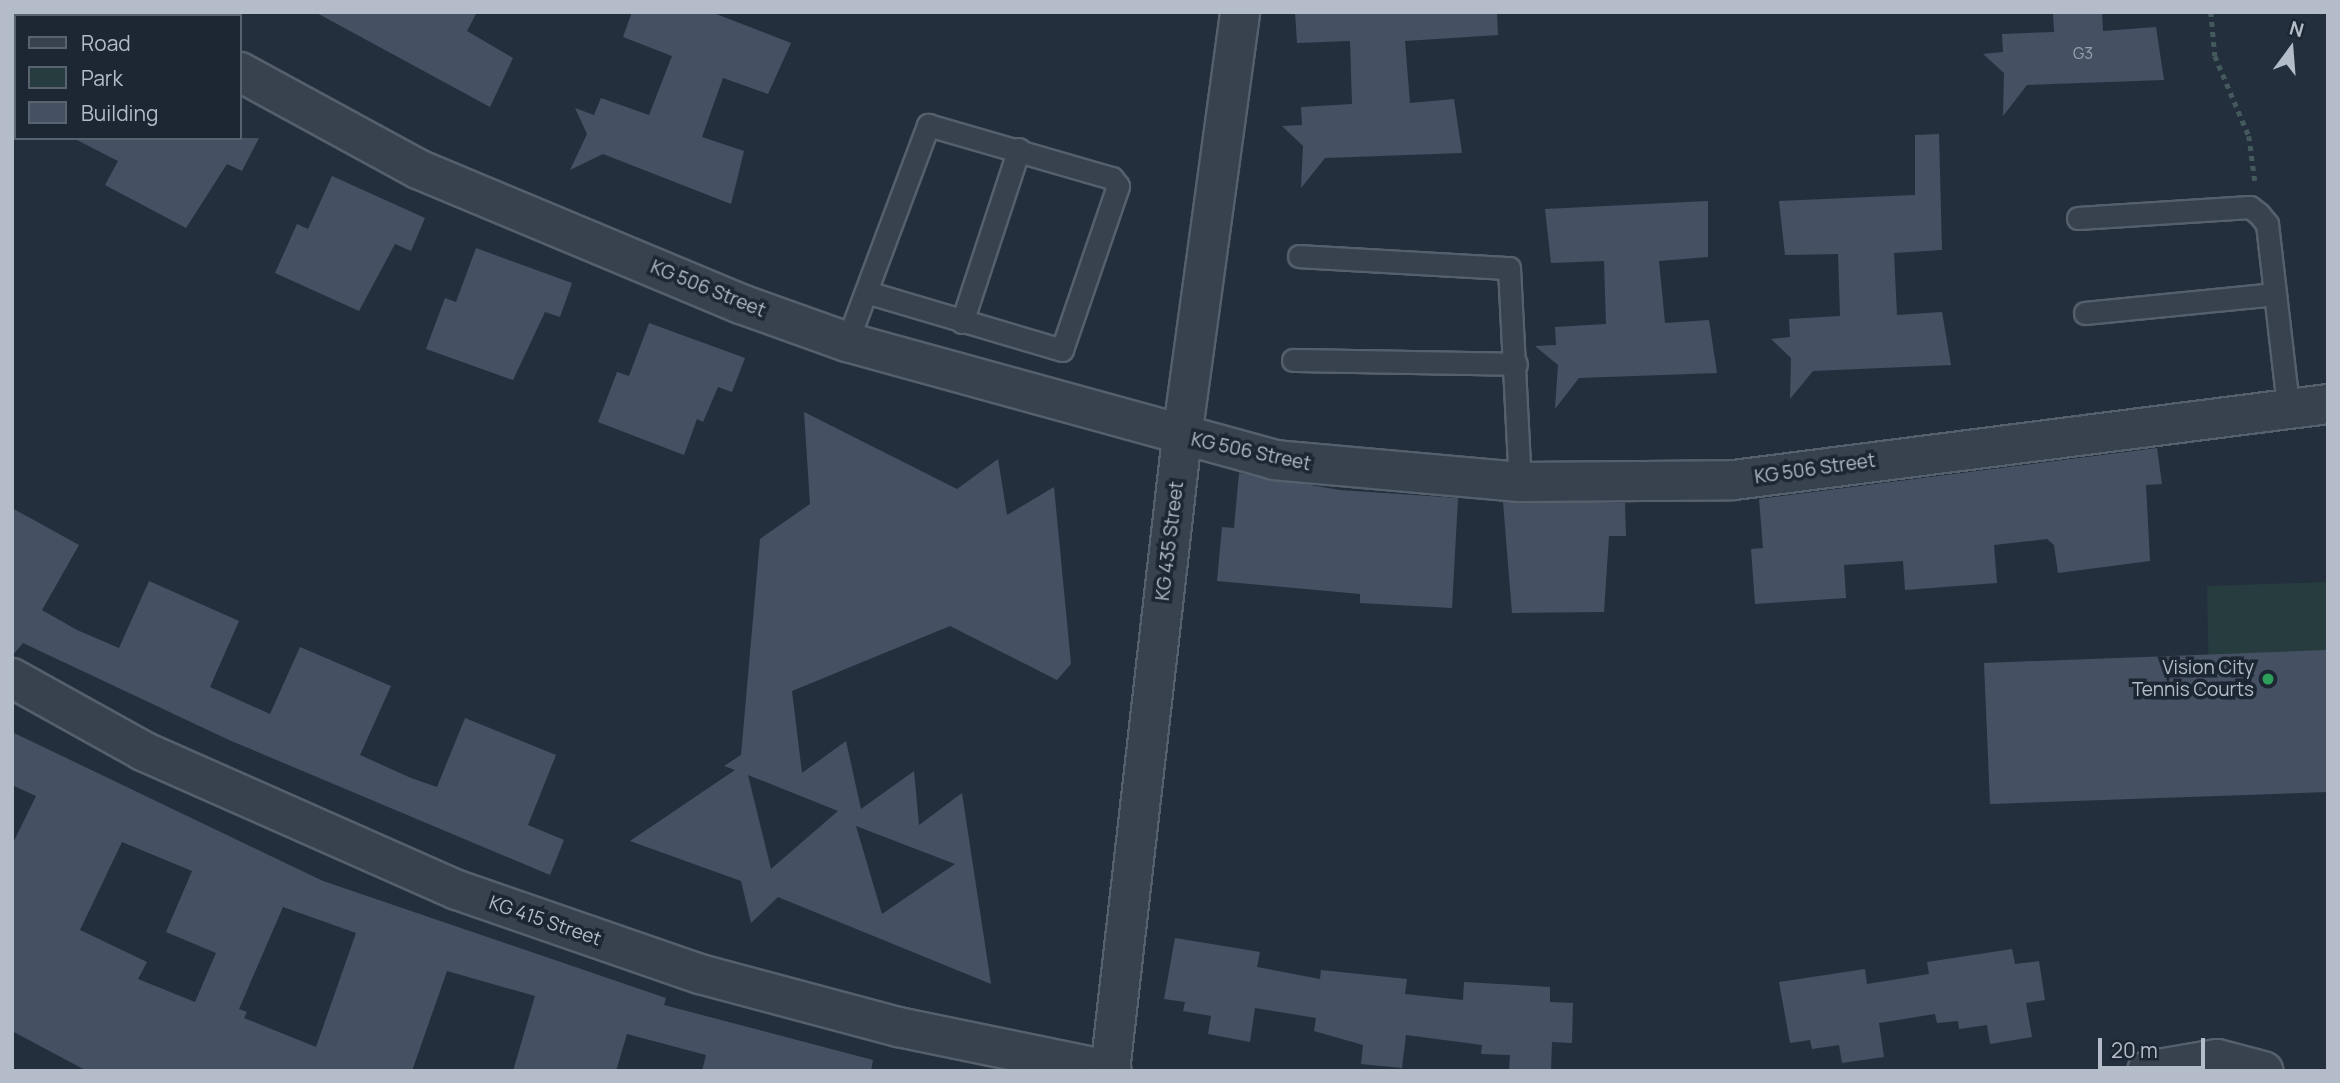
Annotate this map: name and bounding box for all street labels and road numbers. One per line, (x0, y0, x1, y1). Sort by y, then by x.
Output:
street label: KG 506 Street (647, 256, 769, 322)
street label: KG 506 Street (1189, 428, 1313, 476)
street label: KG 506 Street (1753, 449, 1877, 489)
street label: KG 435 Street (1151, 480, 1189, 602)
street label: KG 415 Street (486, 891, 604, 951)

